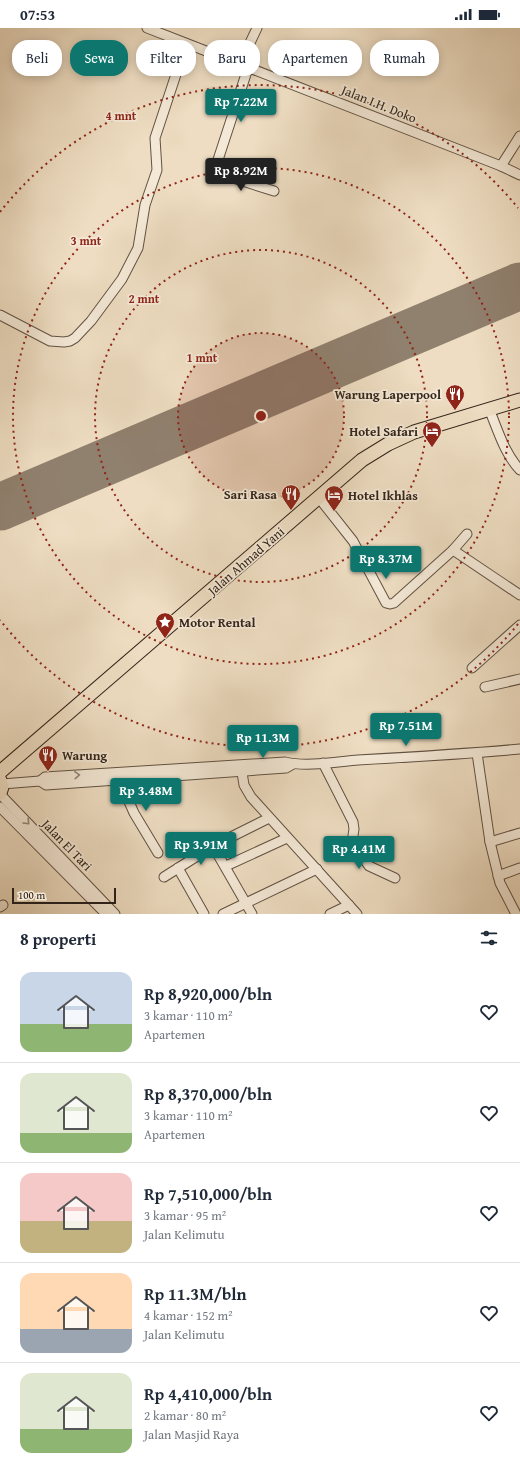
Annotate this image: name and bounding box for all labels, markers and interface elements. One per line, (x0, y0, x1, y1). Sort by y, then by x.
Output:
text: 07:53 (20, 4, 55, 25)
chip: Beli (12, 40, 62, 76)
chip: Sewa (70, 40, 128, 76)
chip: Filter (136, 40, 196, 76)
chip: Baru (204, 40, 260, 76)
chip: Apartemen (268, 40, 362, 76)
chip: Rumah (370, 40, 439, 76)
street label: Jalan I.H. Doko (337, 80, 420, 128)
pin: Rp 7.22M (200, 89, 282, 123)
text: Rp 7.22M (214, 92, 268, 111)
text: 4 mnt (106, 107, 137, 124)
pin: Rp 8.92M (200, 158, 282, 192)
text: Rp 8.92M (214, 161, 268, 180)
text: 3 mnt (71, 232, 102, 249)
text: 2 mnt (129, 290, 160, 307)
text: 1 mnt (187, 349, 218, 366)
restaurant icon: Warung Laperpool (444, 383, 466, 411)
place label: Warung Laperpool (335, 385, 441, 404)
centre of rings (254, 409, 268, 423)
hotel icon: Hotel Safari (421, 420, 443, 448)
place label: Hotel Safari (349, 422, 418, 441)
restaurant icon: Sari Rasa (280, 483, 302, 511)
hotel icon: Hotel Ikhlas (323, 484, 345, 512)
place label: Sari Rasa (224, 485, 277, 504)
place label: Hotel Ikhlas (348, 486, 418, 505)
street label: Jalan Ahmad Yani (202, 522, 289, 601)
pin: Rp 8.37M (345, 546, 427, 580)
text: Rp 8.37M (359, 549, 413, 568)
place icon: Motor Rental (154, 611, 176, 639)
place label: Motor Rental (179, 613, 256, 632)
pin: Rp 7.51M (365, 713, 447, 747)
text: Rp 7.51M (379, 716, 433, 735)
pin: Rp 11.3M (222, 725, 304, 759)
text: Rp 11.3M (236, 728, 290, 747)
restaurant icon: Warung (37, 744, 59, 772)
place label: Warung (62, 746, 107, 765)
one-way arrow (74, 770, 80, 779)
pin: Rp 3.48M (105, 778, 187, 812)
text: Rp 3.48M (119, 781, 173, 800)
street label: Jalan El Tari (36, 814, 97, 875)
one-way arrow (22, 817, 30, 825)
pin: Rp 3.91M (160, 832, 242, 866)
text: Rp 3.91M (174, 835, 228, 854)
pin: Rp 4.41M (318, 836, 400, 870)
text: Rp 4.41M (332, 839, 386, 858)
scale bar (12, 886, 116, 905)
text: 100 m (18, 887, 45, 903)
text: 8 properti (20, 926, 96, 951)
icon: filters (478, 927, 500, 949)
text: Rp 8,920,000/bln (144, 981, 272, 1006)
icon: home (52, 988, 100, 1036)
icon: heart (478, 1001, 500, 1023)
text: 3 kamar · 110 m² (144, 1006, 233, 1025)
text: Apartemen (144, 1025, 205, 1044)
text: Rp 8,370,000/bln (144, 1081, 272, 1106)
icon: home (52, 1089, 100, 1137)
icon: heart (478, 1102, 500, 1124)
text: 3 kamar · 110 m² (144, 1106, 233, 1125)
text: Apartemen (144, 1125, 205, 1144)
text: Rp 7,510,000/bln (144, 1181, 272, 1206)
icon: home (52, 1189, 100, 1237)
icon: heart (478, 1202, 500, 1224)
text: 3 kamar · 95 m² (144, 1206, 226, 1225)
text: Jalan Kelimutu (144, 1225, 225, 1244)
text: Rp 11.3M/bln (144, 1281, 247, 1306)
icon: home (52, 1289, 100, 1337)
icon: heart (478, 1302, 500, 1324)
text: 4 kamar · 152 m² (144, 1306, 233, 1325)
text: Jalan Kelimutu (144, 1325, 225, 1344)
text: Rp 4,410,000/bln (144, 1381, 272, 1406)
icon: home (52, 1389, 100, 1437)
icon: heart (478, 1402, 500, 1424)
text: 2 kamar · 80 m² (144, 1406, 226, 1425)
text: Jalan Masjid Raya (144, 1425, 239, 1444)

